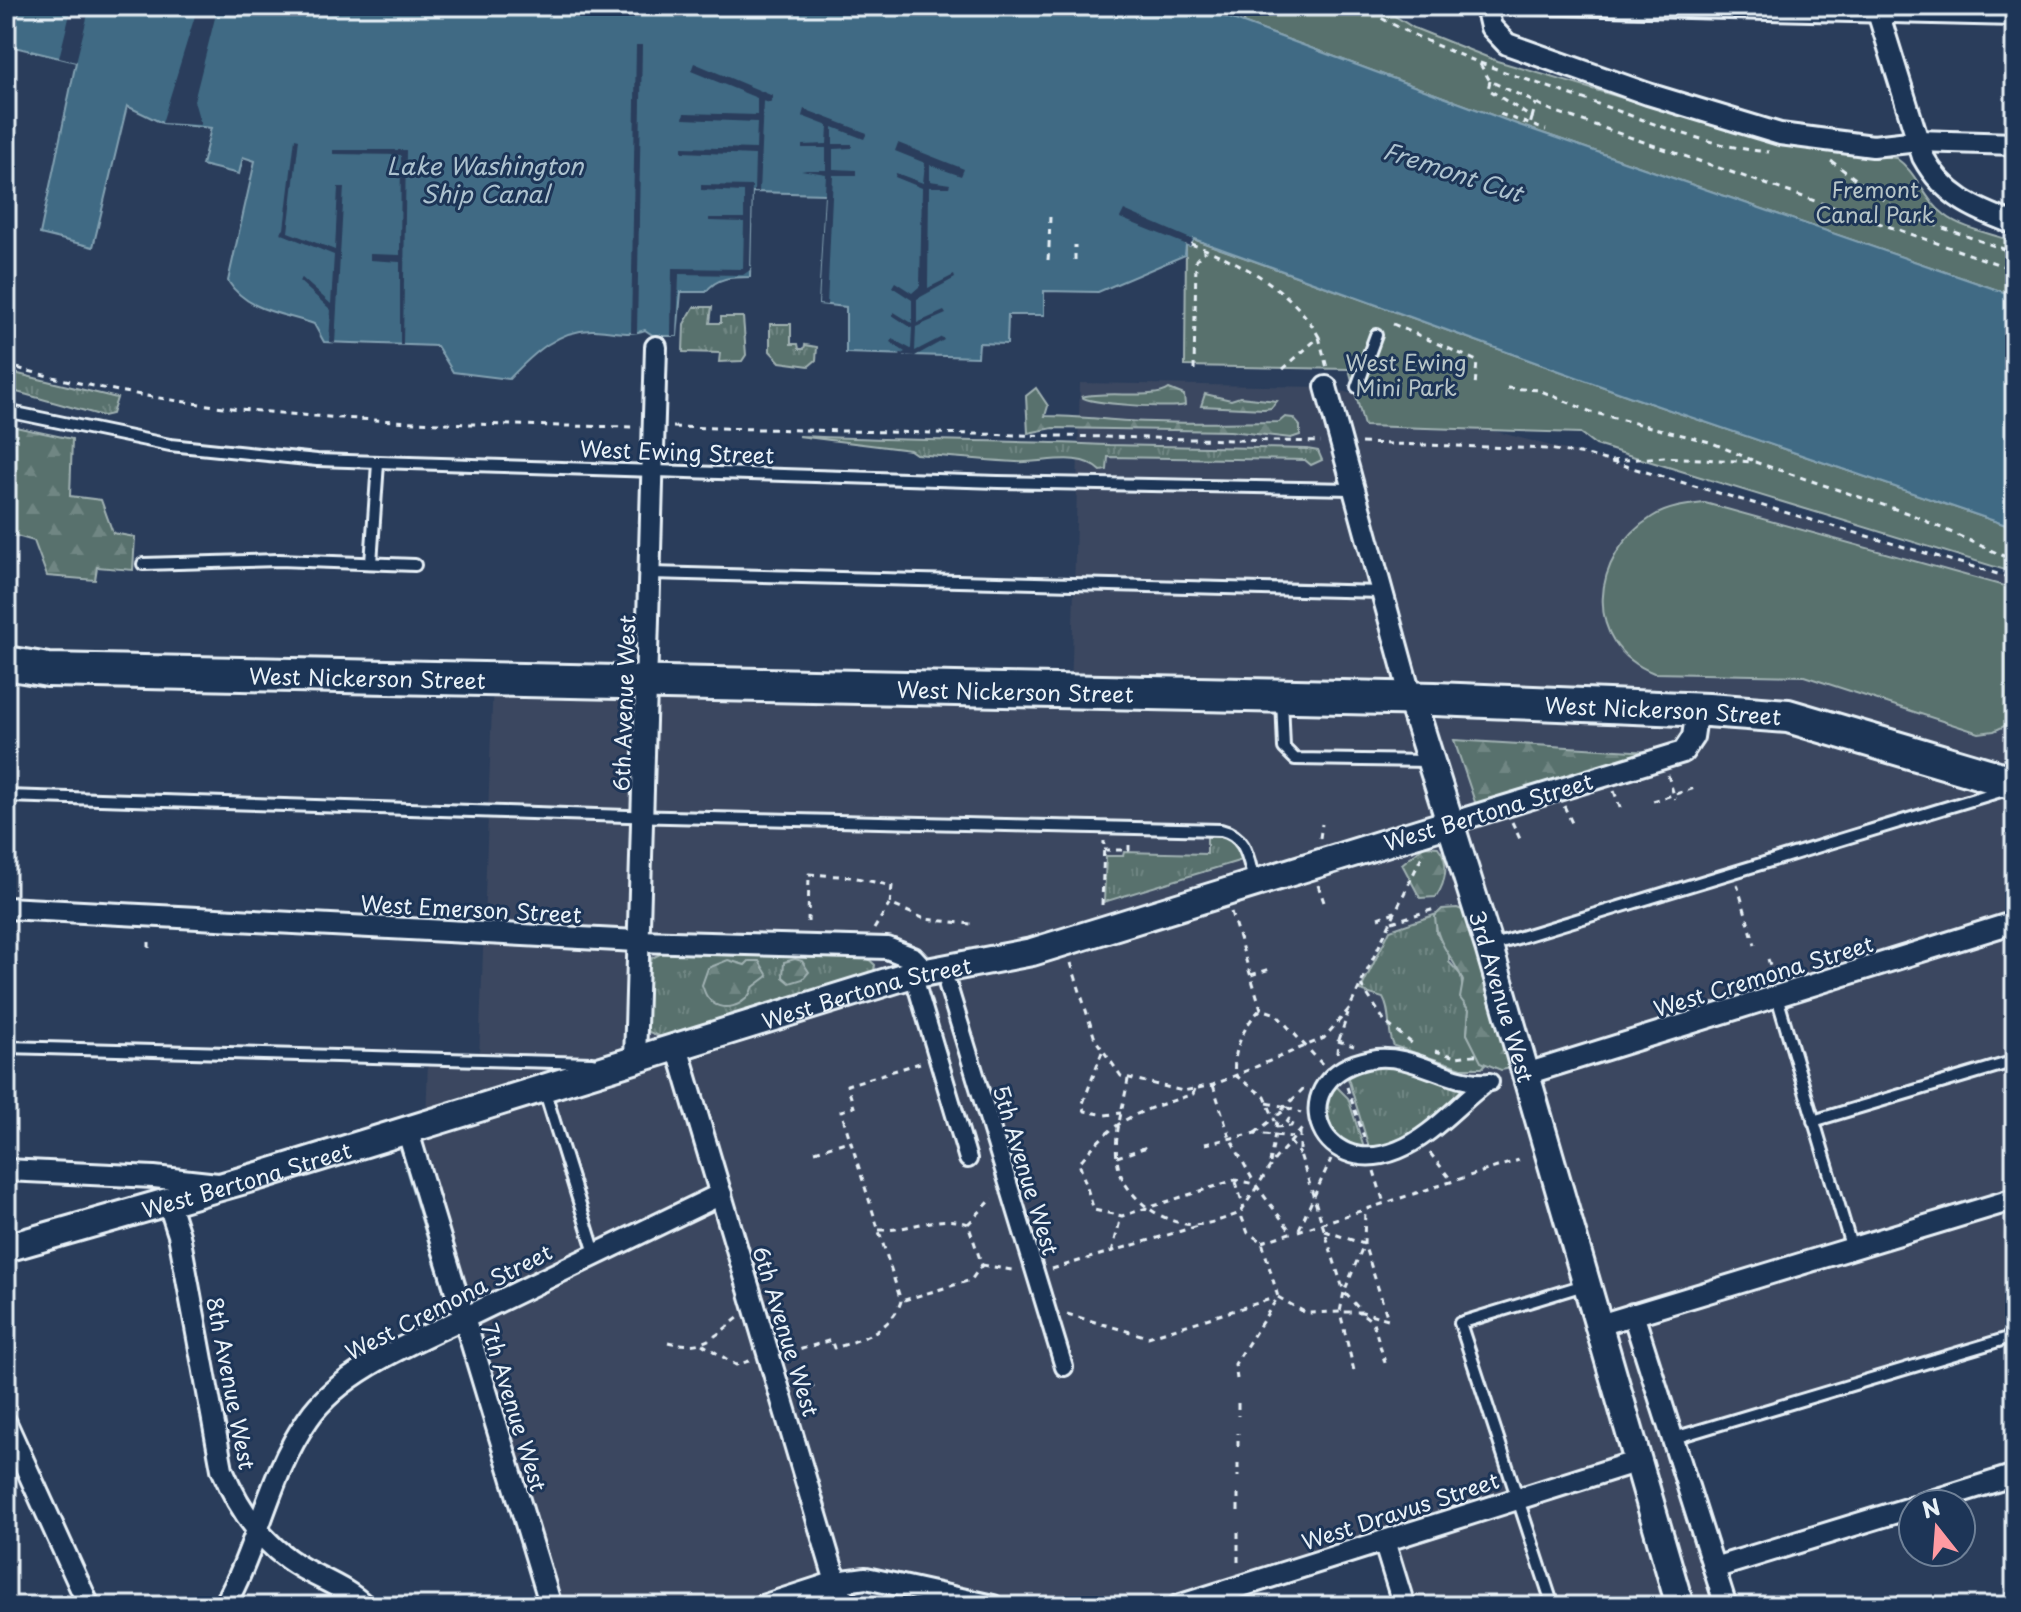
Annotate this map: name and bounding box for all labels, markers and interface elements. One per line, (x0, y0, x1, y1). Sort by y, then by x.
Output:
water label: Fremont Cut (1379, 132, 1530, 211)
water label: Lake Washington Ship Canal (387, 147, 585, 211)
park label: Fremont Canal Park (1815, 172, 1935, 230)
park label: West Ewing Mini Park (1345, 345, 1467, 403)
street label: West Ewing Street (579, 431, 775, 471)
street label: 6th Avenue West (603, 614, 643, 792)
street label: West Nickerson Street (249, 658, 486, 696)
street label: West Nickerson Street (896, 671, 1134, 709)
street label: West Nickerson Street (1544, 687, 1782, 732)
street label: West Bertona Street (1379, 764, 1597, 858)
street label: West Emerson Street (360, 886, 582, 930)
street label: 3rd Avenue West (1462, 906, 1544, 1086)
street label: West Cremona Street (1649, 926, 1877, 1024)
street label: West Bertona Street (757, 947, 974, 1036)
street label: 5th Avenue West (985, 1081, 1069, 1259)
street label: West Bertona Street (138, 1132, 355, 1225)
street label: West Cremona Street (339, 1234, 557, 1367)
street label: 6th Avenue West (745, 1242, 829, 1420)
street label: 8th Avenue West (199, 1293, 265, 1473)
street label: 7th Avenue West (474, 1319, 556, 1495)
street label: West Dravus Street (1297, 1462, 1503, 1558)
north arrow (1897, 1488, 1977, 1568)
text: N (1918, 1489, 1944, 1526)

